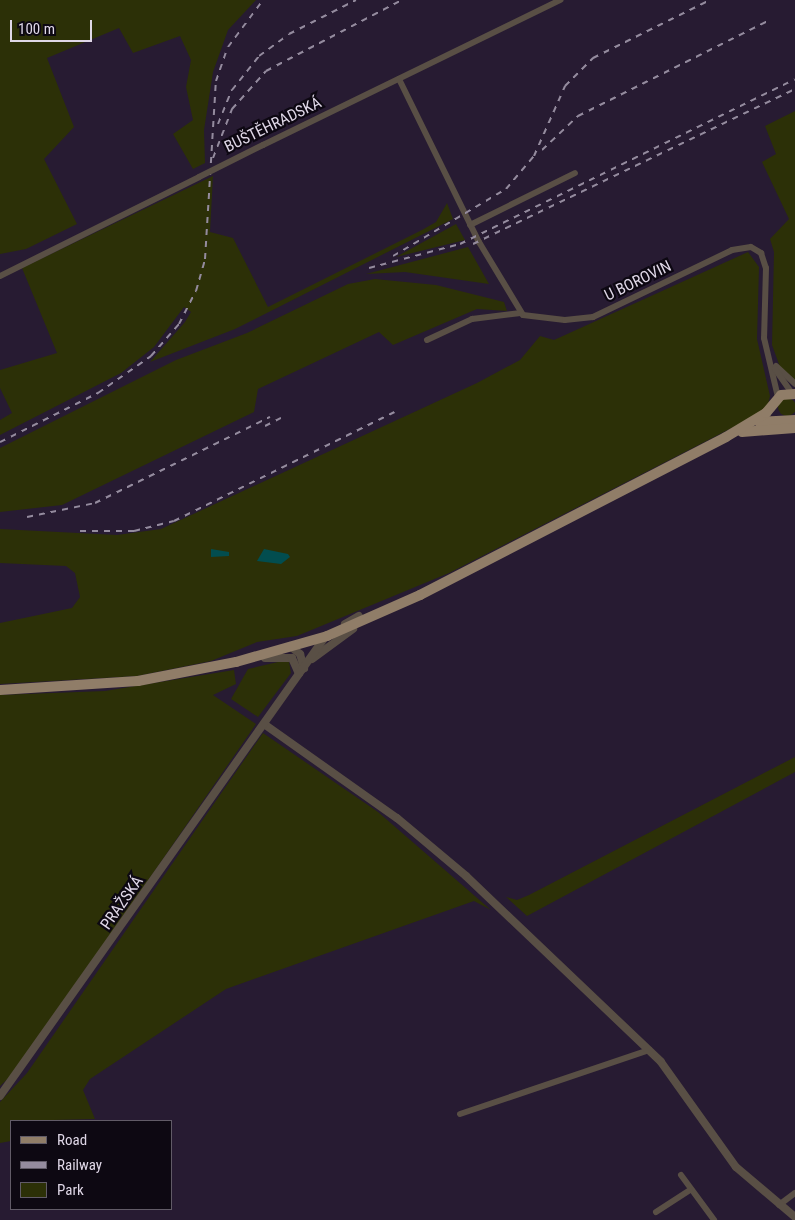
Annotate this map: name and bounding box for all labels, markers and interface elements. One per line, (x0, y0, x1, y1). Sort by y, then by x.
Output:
scale bar (12, 10, 95, 42)
text: 100 m (18, 20, 55, 38)
street label: BUŠTĚHRADSKÁ (221, 93, 325, 157)
street label: U BOROVIN (602, 257, 674, 305)
street label: PRAŽSKÁ (97, 872, 147, 934)
legend (10, 1120, 172, 1210)
text: Road (57, 1131, 87, 1149)
text: Railway (57, 1156, 102, 1174)
text: Park (57, 1181, 84, 1199)

